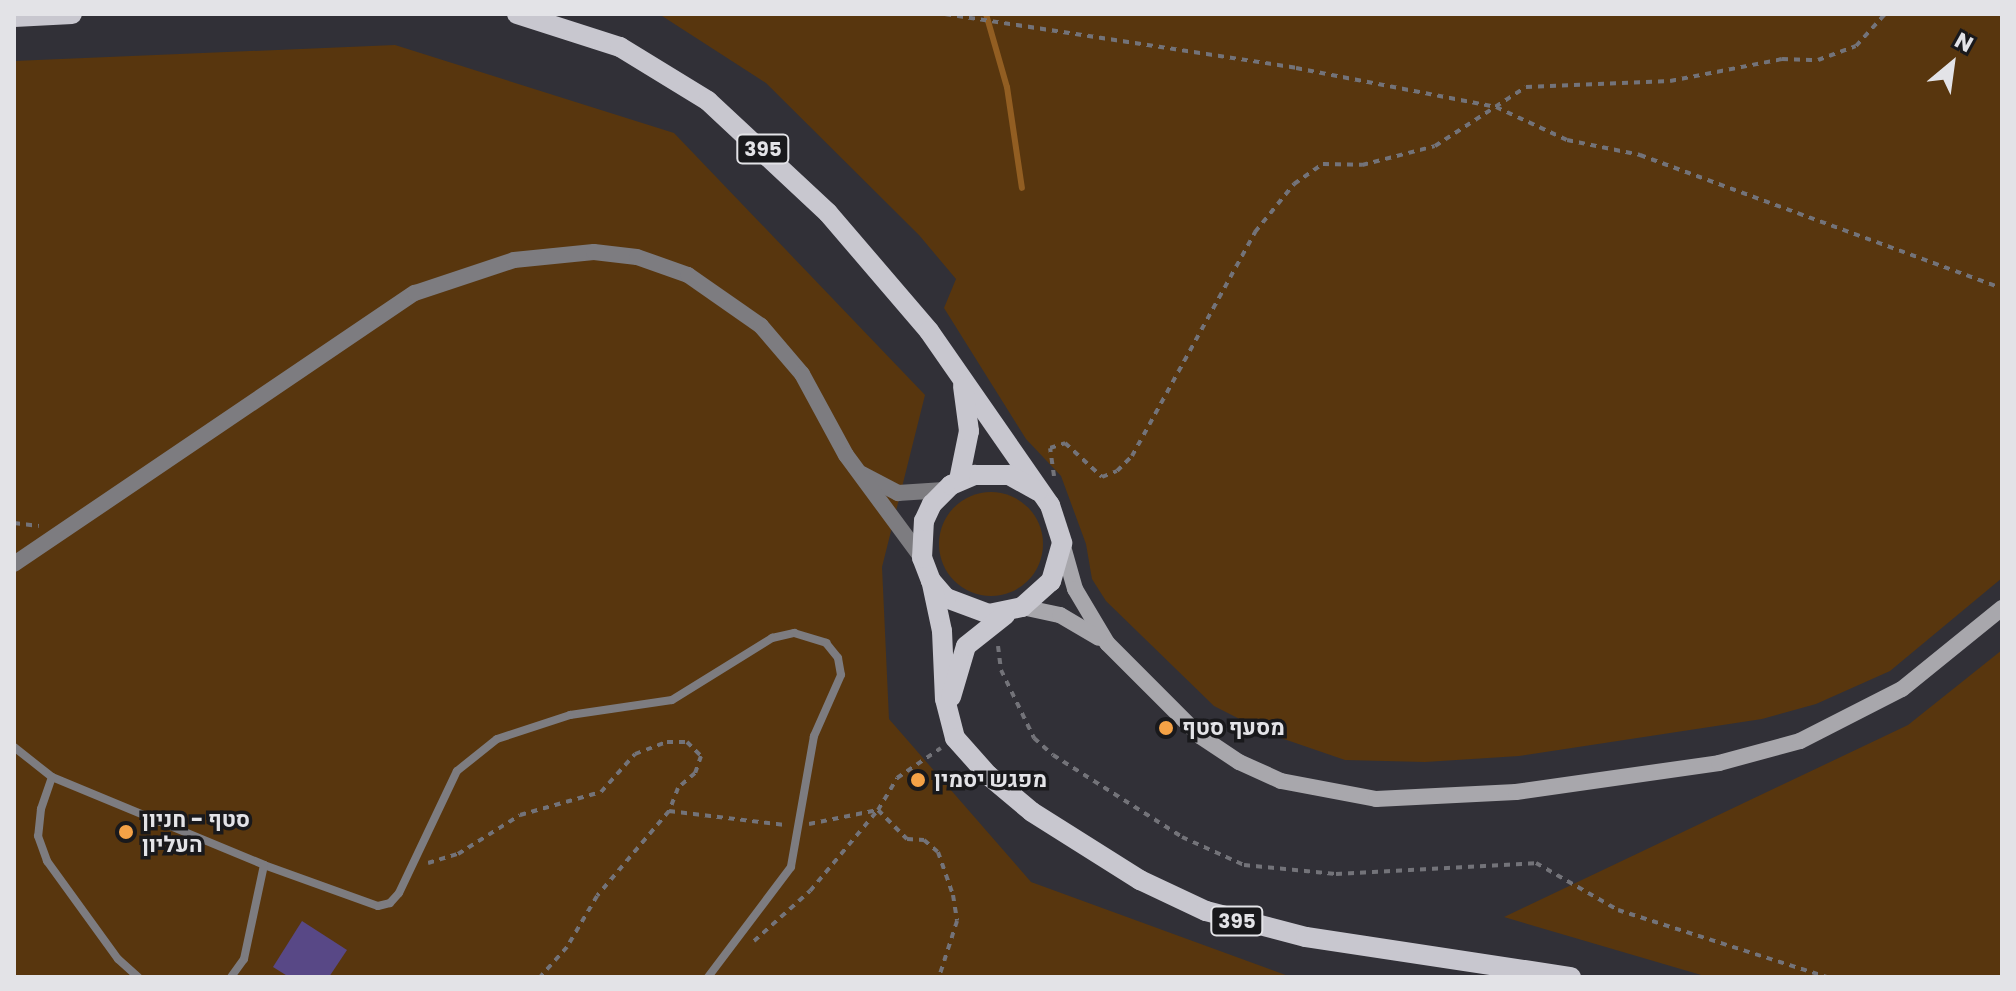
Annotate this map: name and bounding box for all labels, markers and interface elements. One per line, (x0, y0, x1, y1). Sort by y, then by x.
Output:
north arrow (1912, 24, 1992, 104)
text: N (1949, 25, 1979, 60)
road number: 395 (735, 133, 791, 165)
place label: מסעף סטף (1182, 715, 1285, 741)
marker: מסעף סטף (1157, 719, 1175, 737)
place label: מפגש יסמין (934, 767, 1047, 793)
marker: מפגש יסמין (909, 771, 927, 789)
place label: סטף - חניון העליון (142, 806, 250, 858)
marker: סטף - חניון העליון (117, 823, 135, 841)
road number: 395 (1209, 905, 1265, 937)

